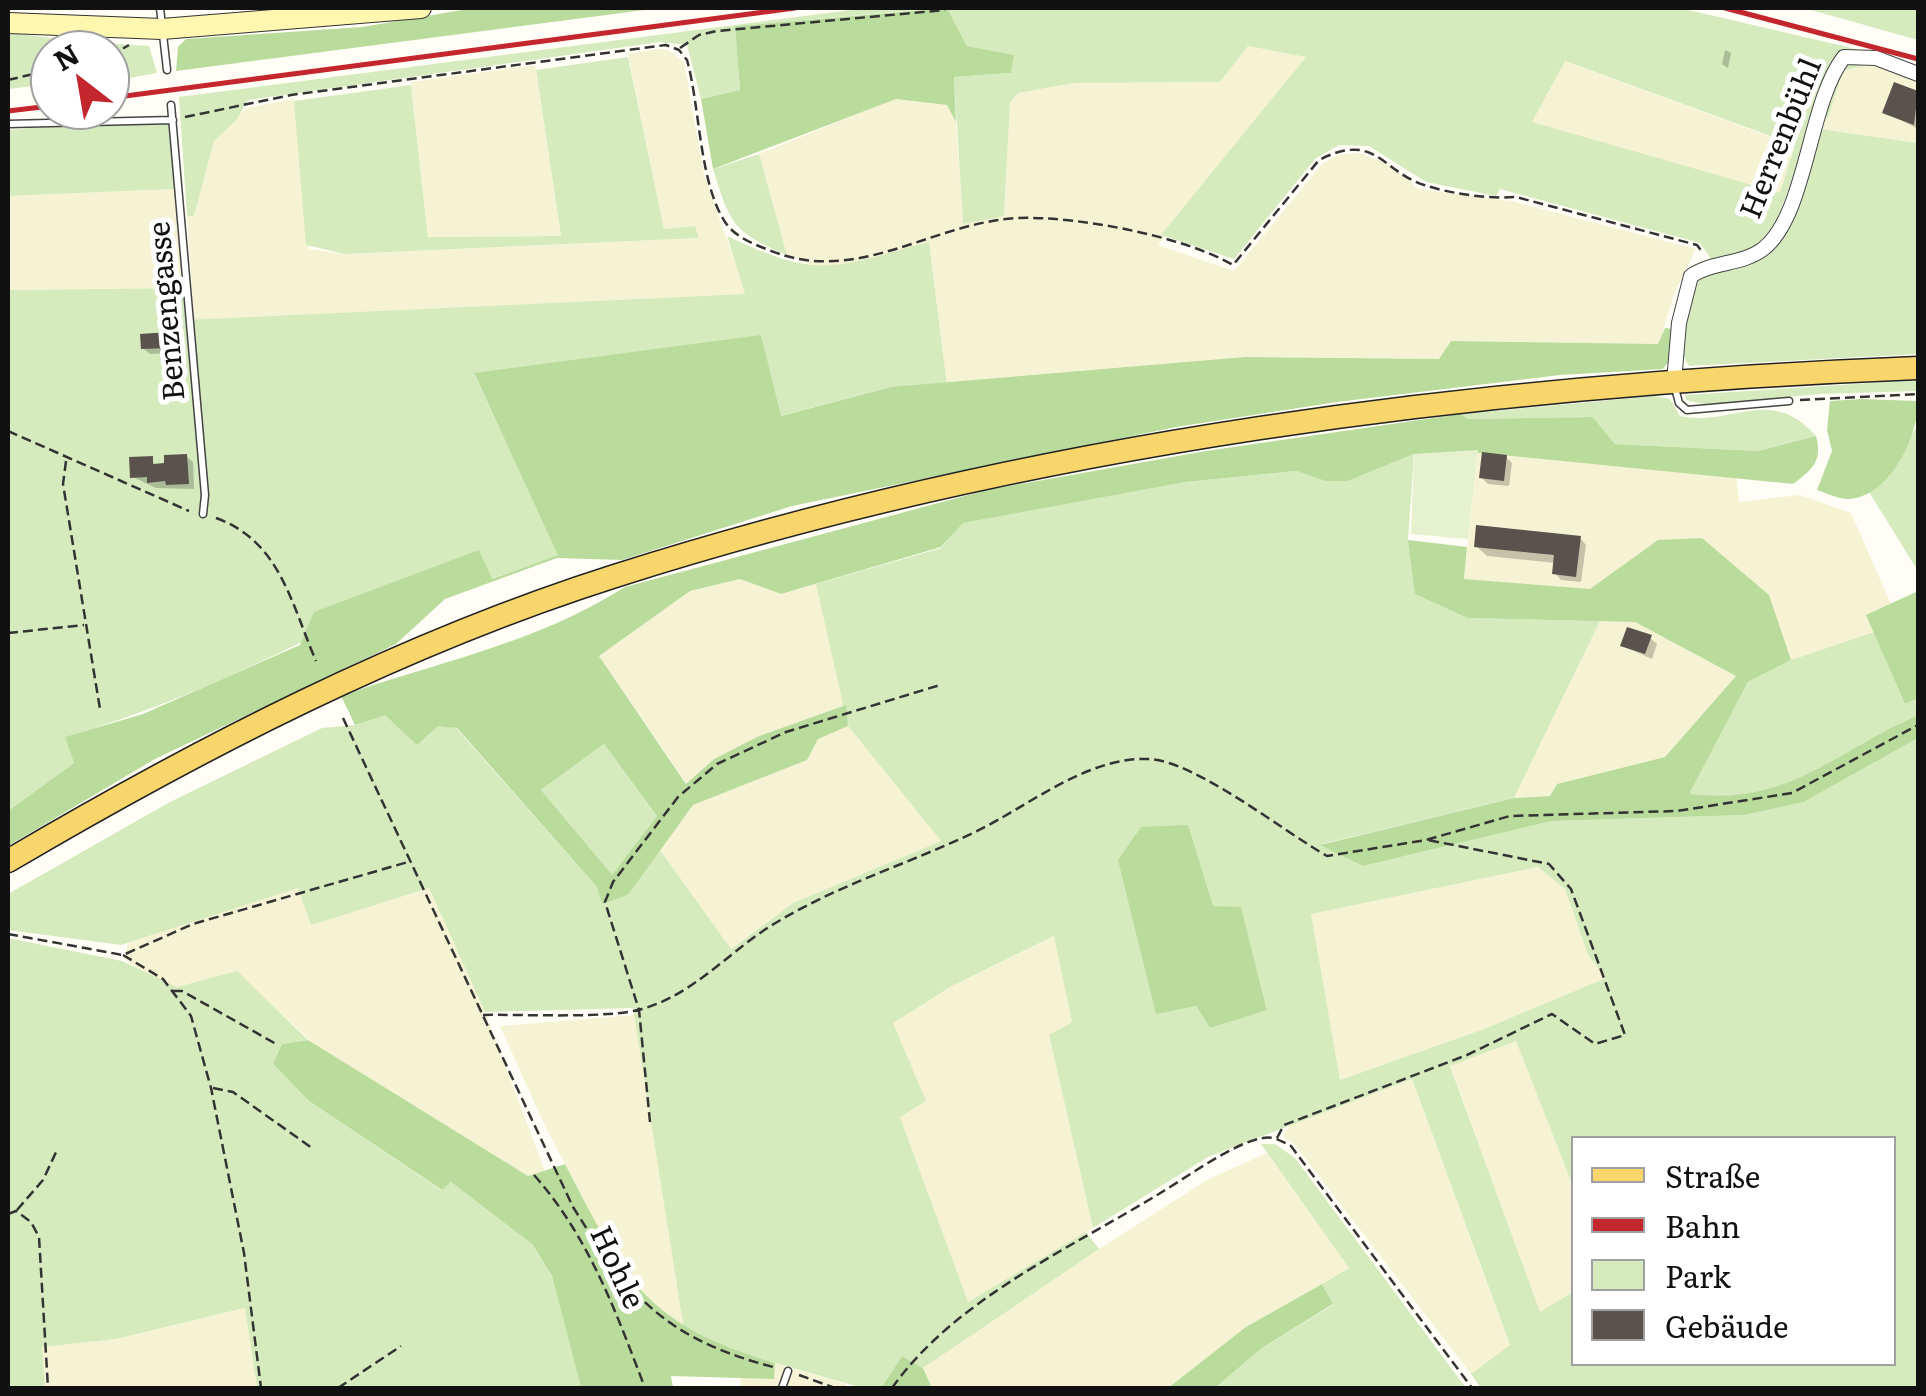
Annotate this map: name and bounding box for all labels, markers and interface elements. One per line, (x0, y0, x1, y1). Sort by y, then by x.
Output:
north arrow (30, 30, 130, 130)
text: N (45, 32, 86, 80)
street label: Herrenbühl (1734, 54, 1830, 224)
street label: Benzengasse (142, 220, 194, 402)
legend (1571, 1136, 1896, 1366)
text: Straße (1665, 1153, 1760, 1197)
text: Bahn (1665, 1203, 1740, 1247)
street label: Hohle (581, 1221, 651, 1315)
text: Park (1665, 1253, 1731, 1297)
text: Gebäude (1665, 1303, 1788, 1347)

